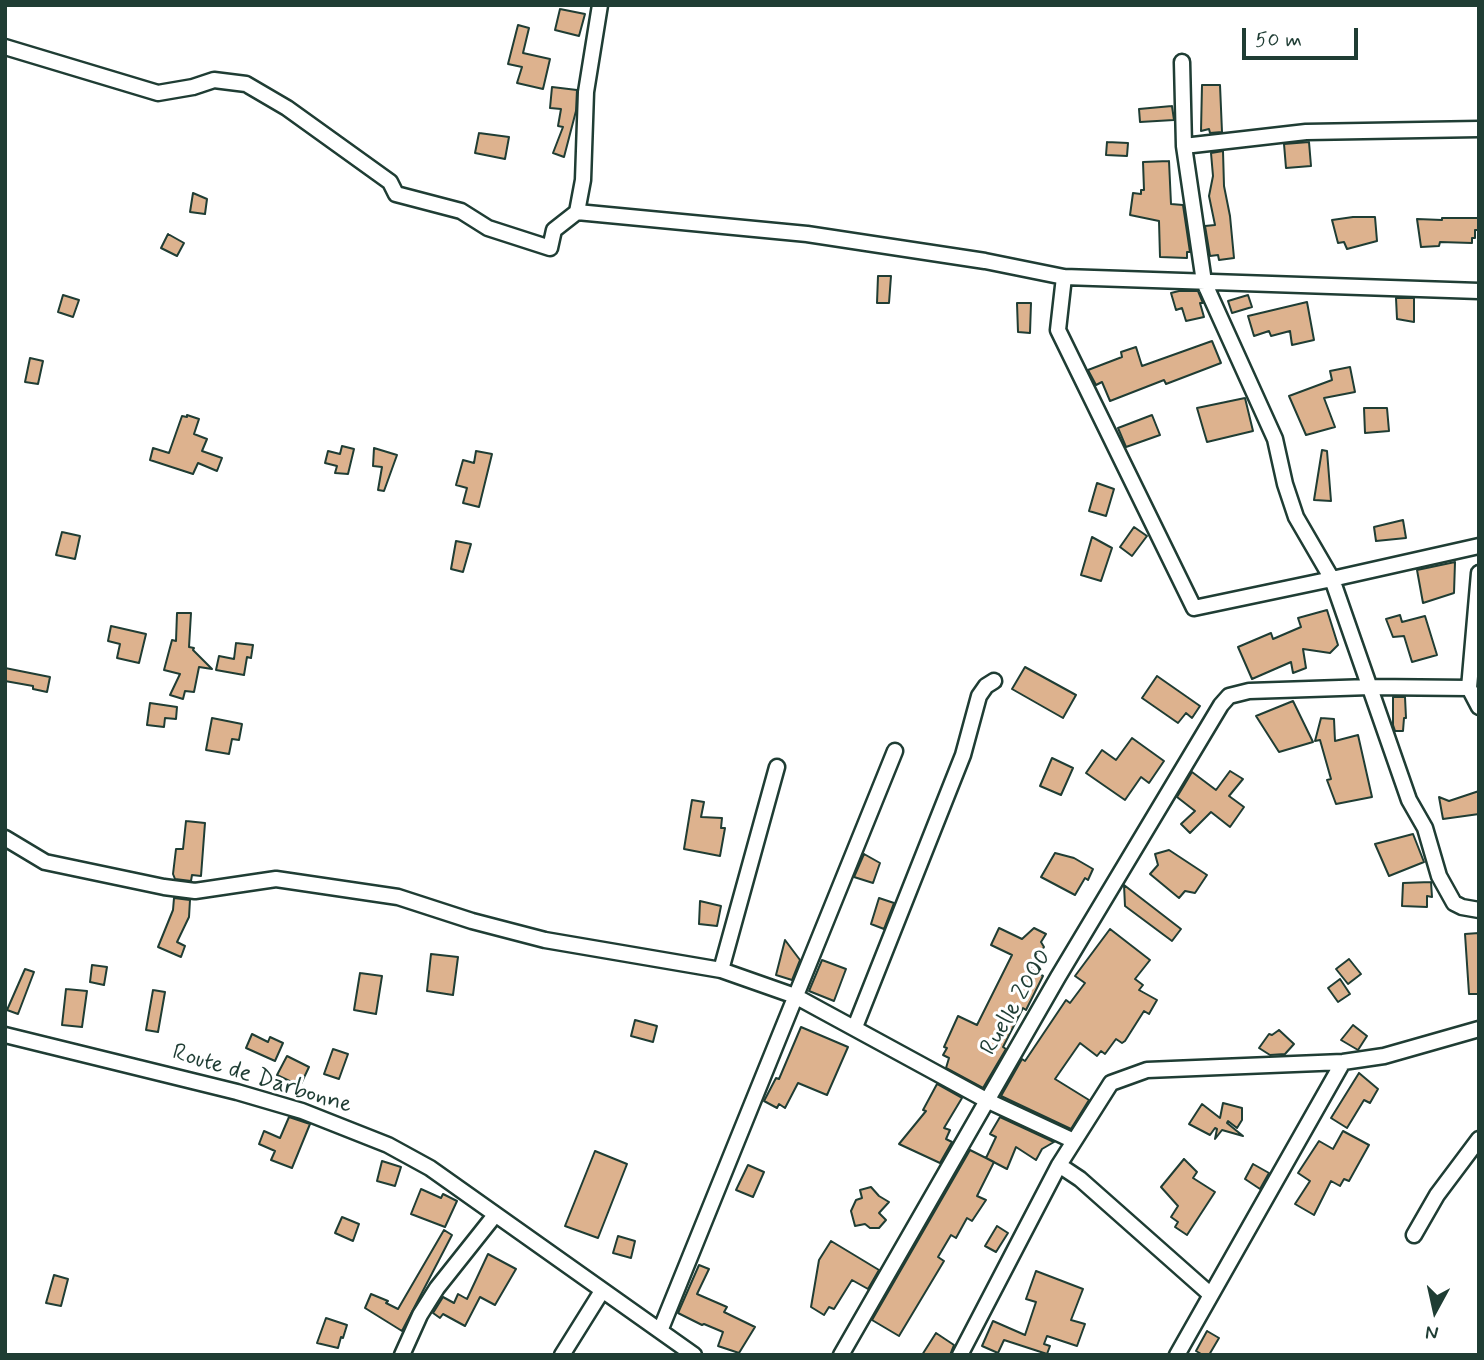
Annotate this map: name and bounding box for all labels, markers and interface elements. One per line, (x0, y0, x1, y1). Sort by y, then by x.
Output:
scale bar (1246, 14, 1362, 58)
text: 50 m (1255, 26, 1302, 54)
street label: Ruelle 2000 (975, 945, 1059, 1061)
street label: Route de Darbonne (169, 1039, 355, 1121)
north arrow (1400, 1276, 1470, 1346)
text: N (1424, 1319, 1440, 1346)

